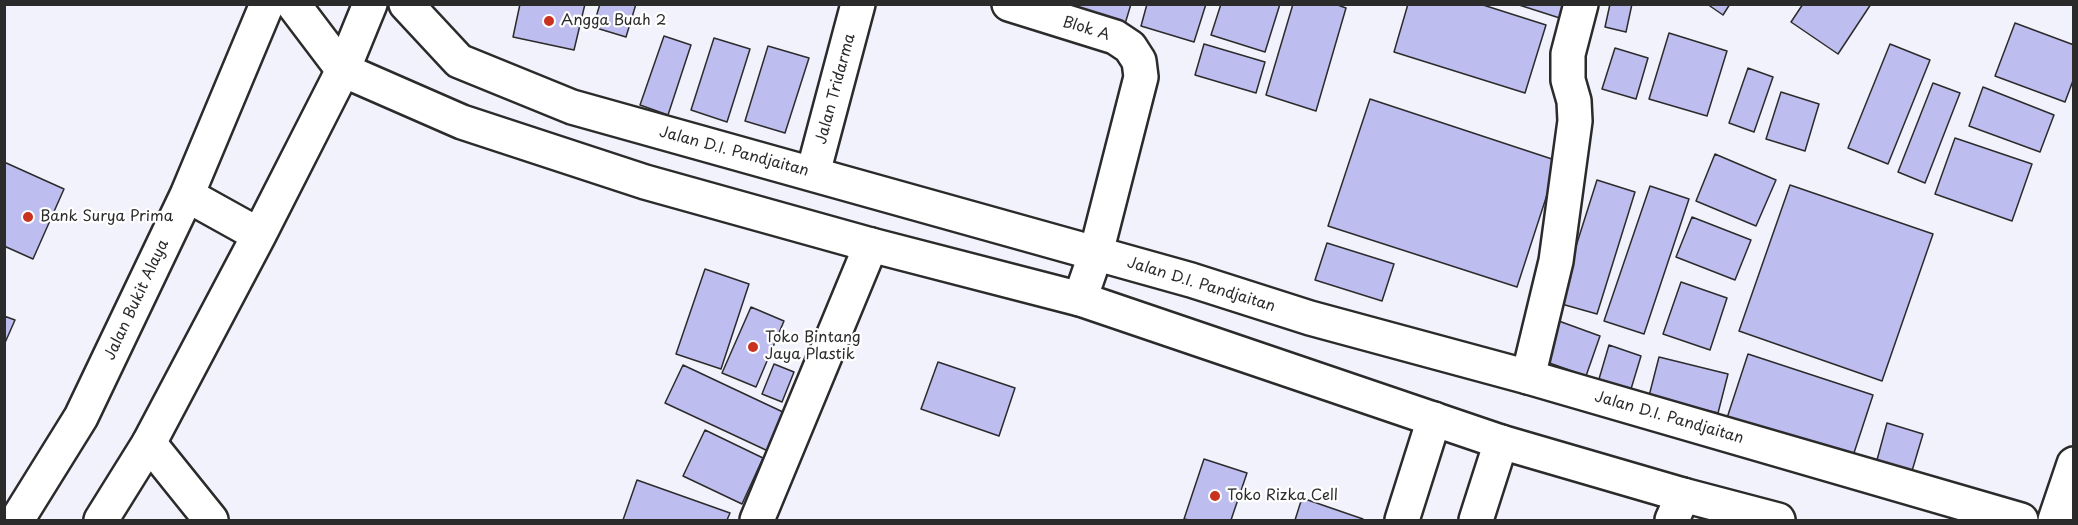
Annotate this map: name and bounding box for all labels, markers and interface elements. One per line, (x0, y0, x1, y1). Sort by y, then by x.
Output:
place label: Angga Buah 2 (561, 12, 666, 30)
street label: Blok A (1060, 13, 1112, 45)
marker: Angga Buah 2 (542, 14, 556, 28)
street label: Jalan Tridarma (813, 32, 859, 146)
street label: Jalan D.I. Pandjaitan (657, 123, 811, 181)
place label: Bank Surya Prima (40, 208, 173, 226)
marker: Bank Surya Prima (21, 210, 35, 224)
street label: Jalan Bukit Alaya (101, 237, 173, 363)
street label: Jalan D.I. Pandjaitan (1125, 254, 1277, 316)
place label: Toko Bintang Jaya Plastik (765, 329, 861, 364)
marker: Toko Bintang Jaya Plastik (746, 340, 760, 354)
street label: Jalan D.I. Pandjaitan (1592, 388, 1746, 448)
place label: Toko Rizka Cell (1227, 487, 1338, 505)
marker: Toko Rizka Cell (1208, 489, 1222, 503)

